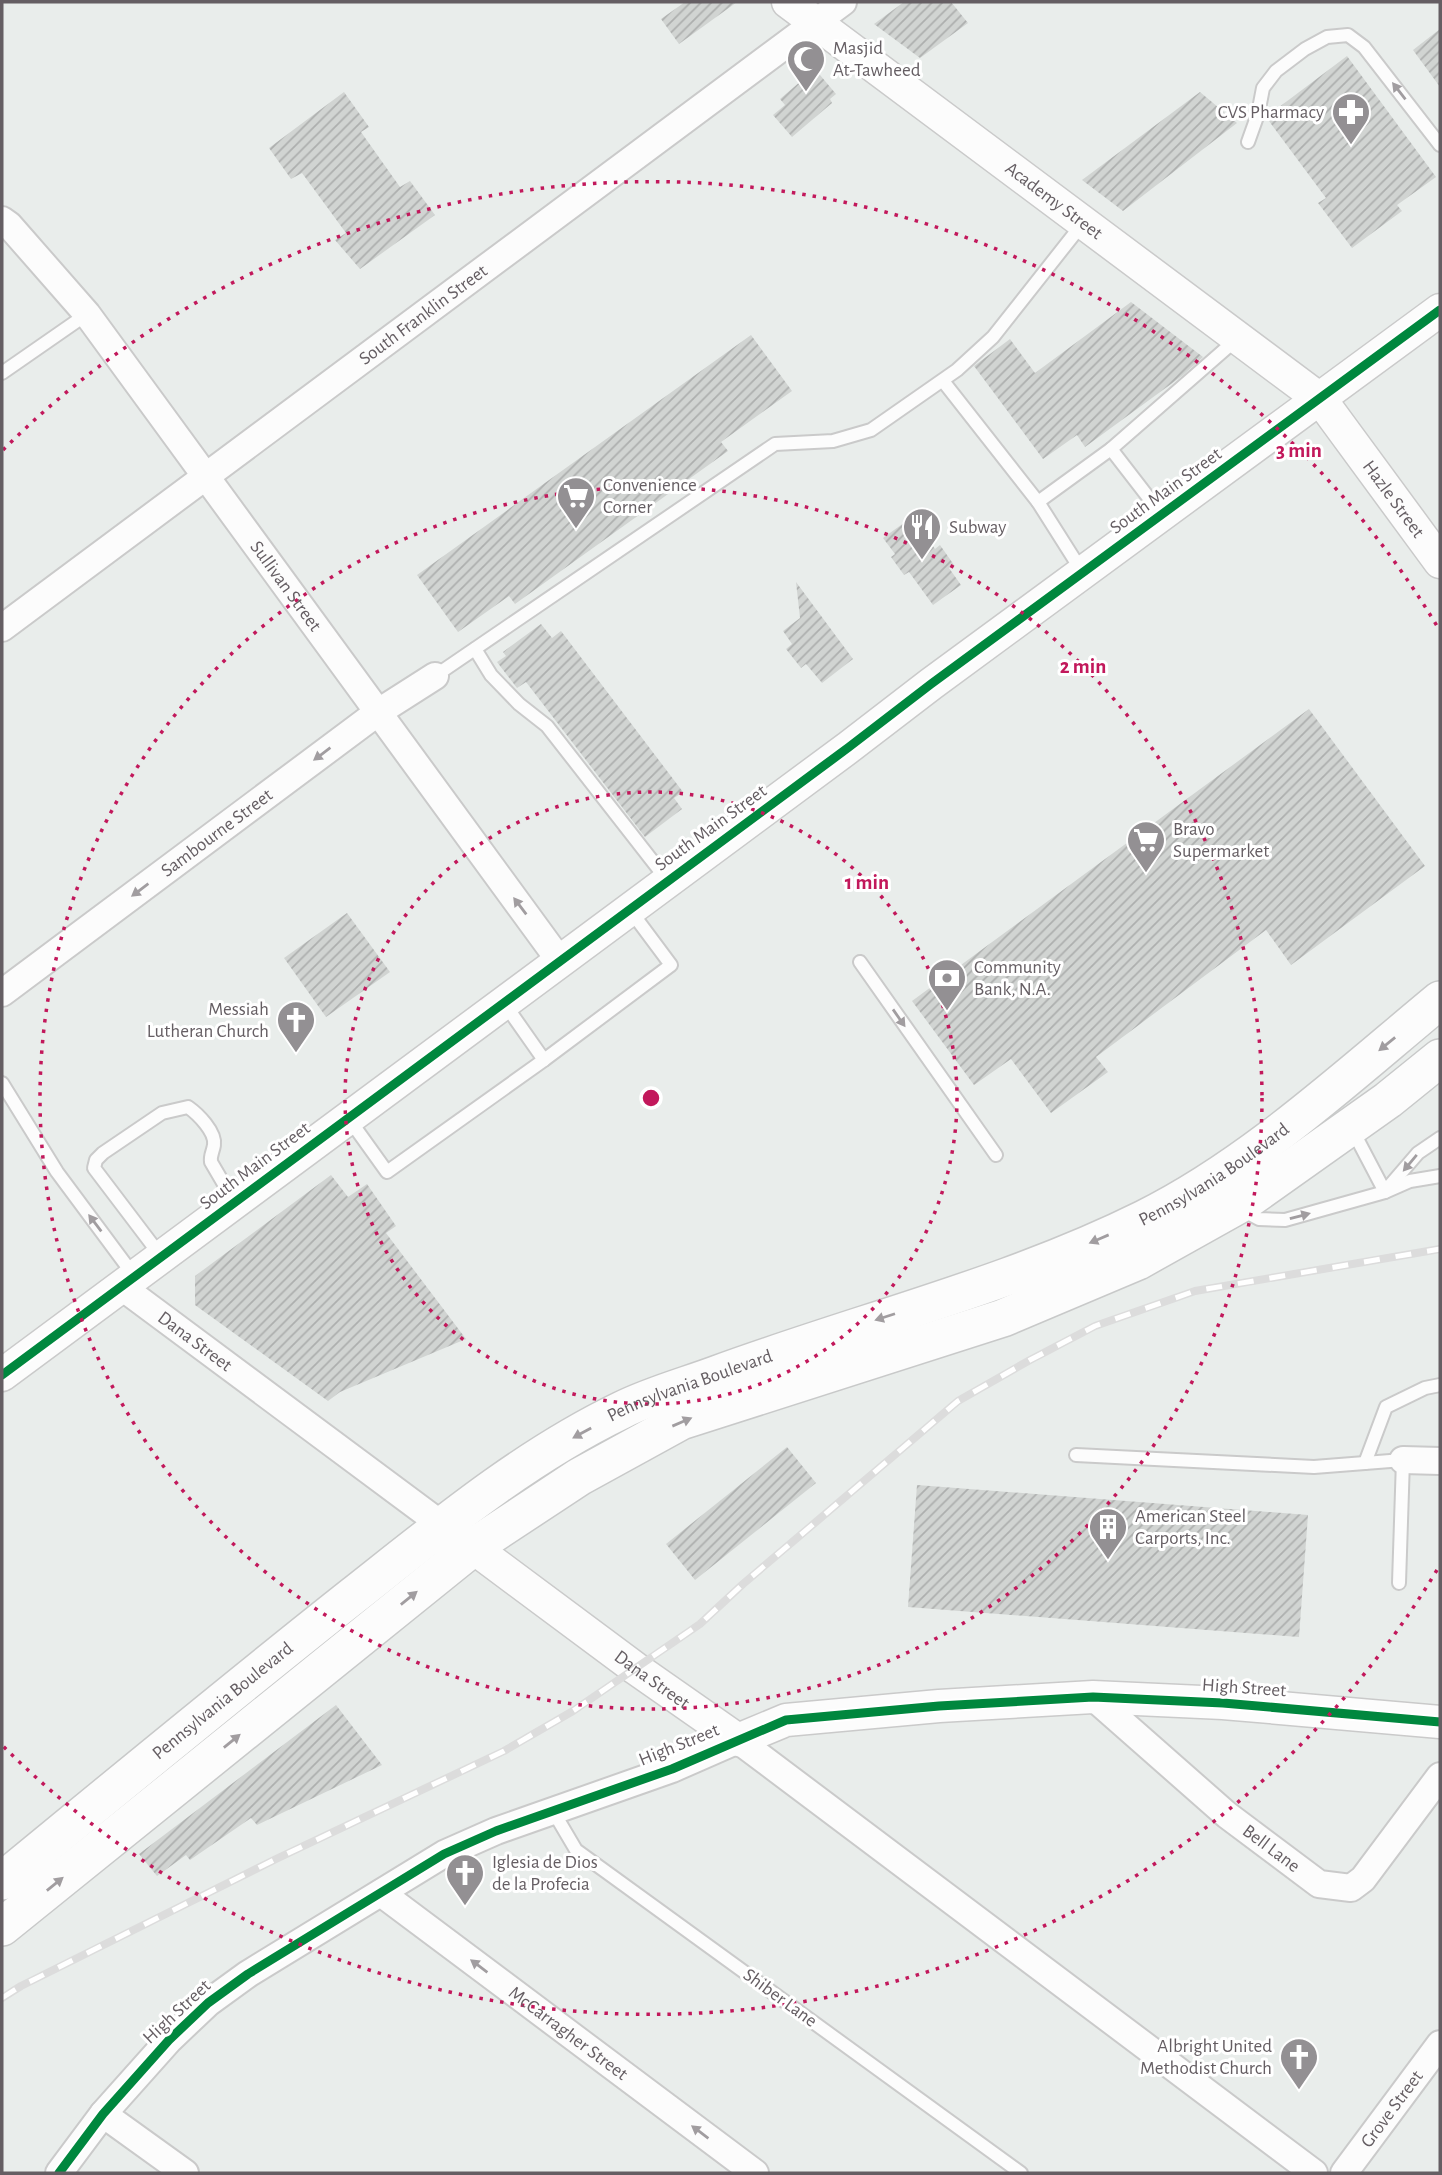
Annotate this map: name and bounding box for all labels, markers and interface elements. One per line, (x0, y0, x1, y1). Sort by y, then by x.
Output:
mosque icon: Masjid At-Tawheed (785, 38, 827, 93)
place label: Masjid At-Tawheed (833, 39, 921, 80)
one-way arrow (1392, 82, 1406, 100)
pharmacy icon: CVS Pharmacy (1330, 91, 1372, 146)
place label: CVS Pharmacy (1218, 103, 1324, 122)
street label: Academy Street (1002, 158, 1106, 243)
street label: South Franklin Street (356, 261, 491, 368)
text: 3 min (1276, 440, 1322, 461)
street label: South Main Street (1107, 444, 1225, 538)
street label: Hazle Street (1359, 457, 1428, 541)
supermarket icon: Convenience Corner (555, 475, 597, 530)
place label: Convenience Corner (603, 476, 697, 517)
restaurant icon: Subway (901, 506, 943, 561)
place label: Subway (949, 518, 1006, 537)
street label: Sullivan Street (247, 537, 325, 635)
text: 2 min (1060, 656, 1106, 677)
one-way arrow (313, 746, 331, 760)
street label: South Main Street (652, 781, 770, 875)
street label: Sambourne Street (158, 785, 276, 880)
supermarket icon: Bravo Supermarket (1125, 819, 1167, 874)
place label: Bravo Supermarket (1173, 820, 1269, 861)
text: 1 min (845, 872, 889, 893)
one-way arrow (131, 883, 149, 897)
one-way arrow (513, 897, 527, 915)
bank icon: Community Bank, N.A. (926, 957, 968, 1012)
place label: Community Bank, N.A. (974, 958, 1061, 999)
church icon: Messiah Lutheran Church (275, 999, 317, 1054)
place label: Messiah Lutheran Church (147, 1000, 269, 1041)
one-way arrow (892, 1009, 906, 1027)
one-way arrow (1379, 1036, 1397, 1051)
centre of rings (639, 1086, 663, 1110)
street label: South Main Street (196, 1119, 314, 1213)
street label: Pennsylvania Boulevard (1136, 1119, 1293, 1230)
one-way arrow (1403, 1154, 1418, 1171)
one-way arrow (1289, 1210, 1311, 1221)
one-way arrow (88, 1214, 102, 1232)
one-way arrow (1088, 1233, 1109, 1244)
street label: Dana Street (154, 1308, 236, 1375)
one-way arrow (874, 1312, 895, 1322)
street label: Pennsylvania Boulevard (604, 1346, 775, 1425)
one-way arrow (671, 1416, 692, 1427)
one-way arrow (572, 1427, 591, 1439)
building icon: American Steel Carports, Inc. (1087, 1506, 1129, 1561)
place label: American Steel Carports, Inc. (1135, 1507, 1246, 1548)
one-way arrow (400, 1591, 418, 1606)
street label: Pennsylvania Boulevard (149, 1638, 296, 1763)
street label: Dana Street (611, 1647, 693, 1713)
street label: High Street (1201, 1676, 1287, 1700)
street label: High Street (636, 1720, 722, 1770)
one-way arrow (224, 1734, 241, 1749)
street label: Bell Lane (1239, 1821, 1304, 1876)
church icon: Iglesia de Dios de la Profecia (444, 1852, 486, 1907)
place label: Iglesia de Dios de la Profecia (492, 1853, 598, 1894)
one-way arrow (46, 1877, 63, 1892)
one-way arrow (470, 1960, 488, 1974)
street label: Shiber Lane (740, 1965, 820, 2031)
street label: High Street (140, 1976, 214, 2048)
street label: McCarragher Street (505, 1983, 631, 2084)
church icon: Albright United Methodist Church (1278, 2036, 1320, 2091)
place label: Albright United Methodist Church (1140, 2037, 1272, 2078)
street label: Grove Street (1357, 2067, 1426, 2151)
one-way arrow (691, 2126, 709, 2140)

